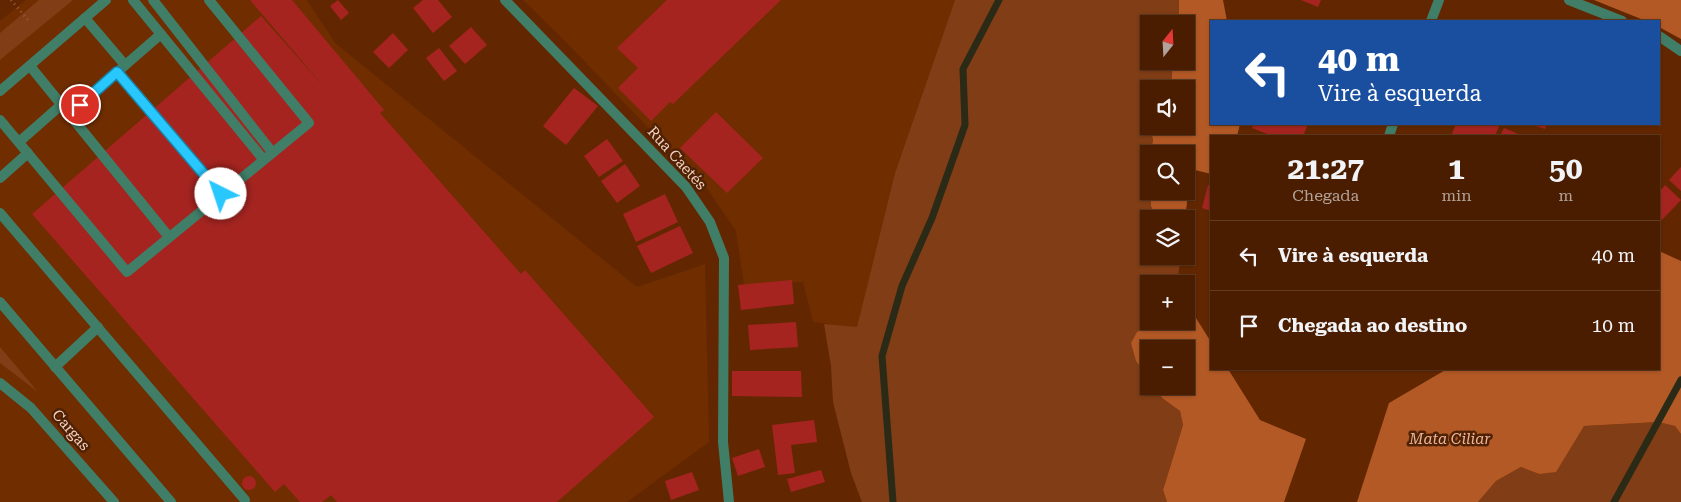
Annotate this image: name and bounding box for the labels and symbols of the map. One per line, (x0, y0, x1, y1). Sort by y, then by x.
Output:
north arrow (1140, 15, 1195, 70)
pin (59, 84, 101, 126)
street label: Rua Caetés (644, 123, 710, 193)
position arrow (194, 167, 246, 219)
street label: Cargas (48, 406, 94, 454)
park label: Mata Ciliar (1408, 430, 1491, 448)

